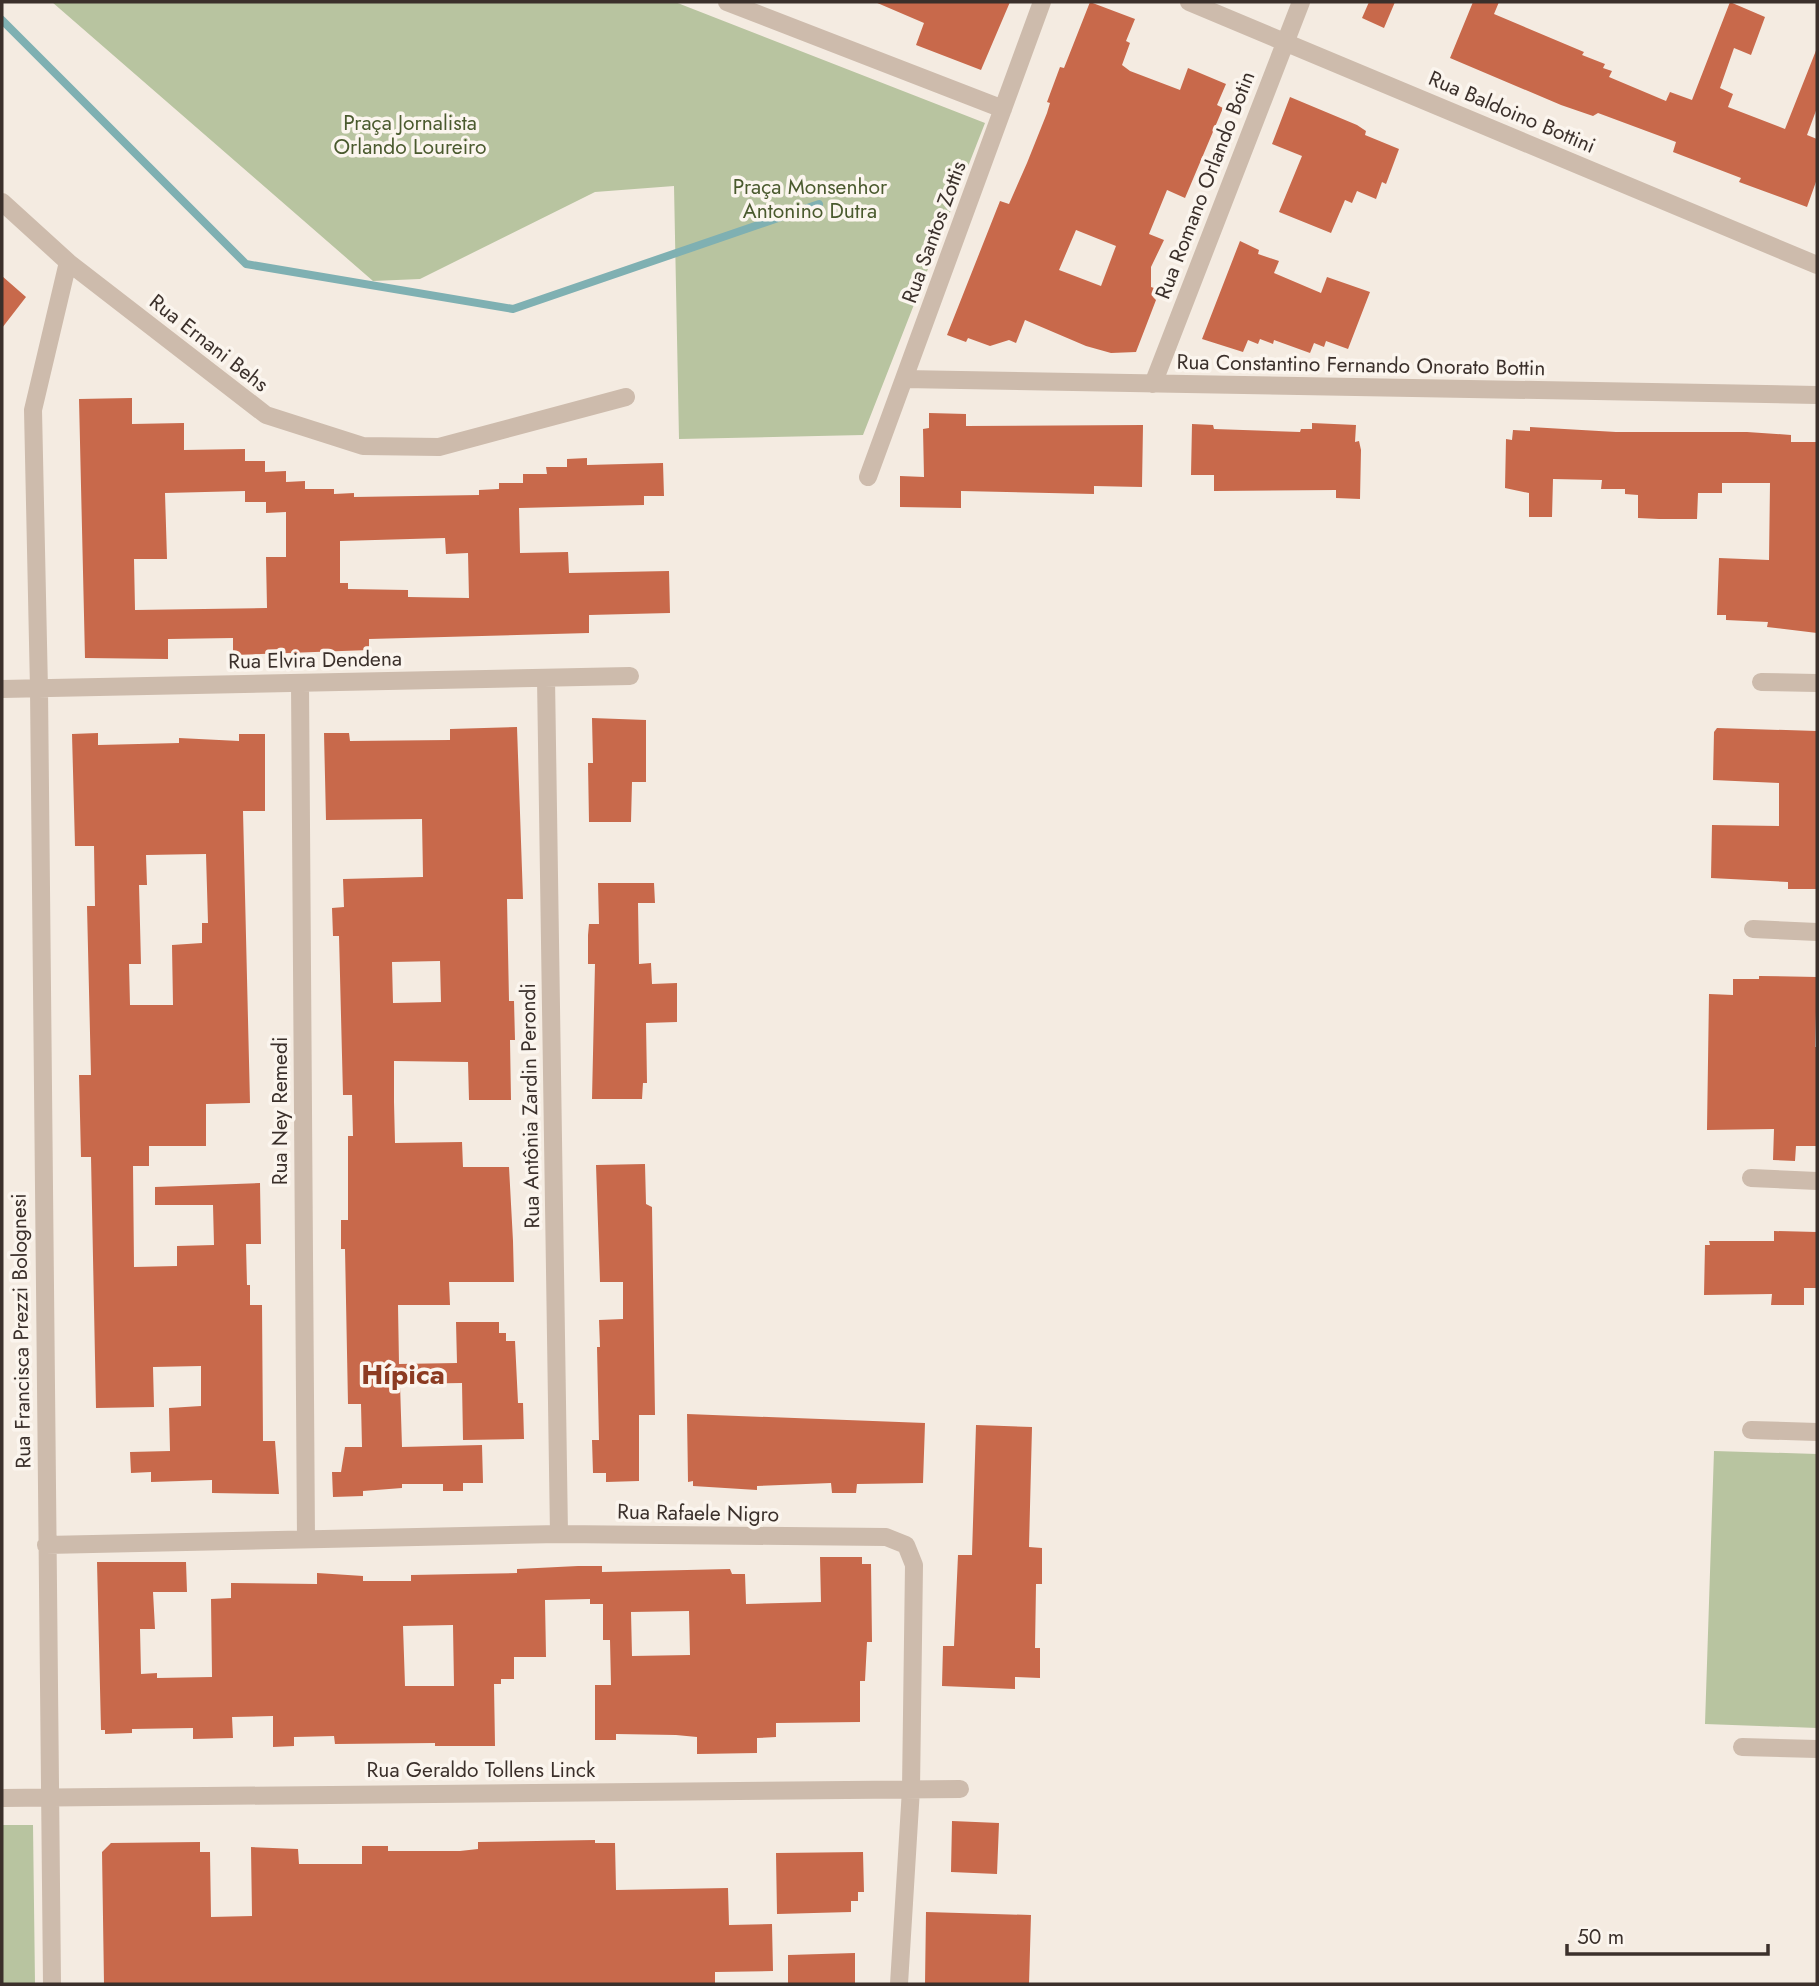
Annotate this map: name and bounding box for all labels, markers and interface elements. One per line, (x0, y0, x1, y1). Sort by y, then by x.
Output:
street label: Rua Baldoino Bottini (1424, 63, 1600, 161)
street label: Rua Romano Orlando Botin (1148, 67, 1262, 303)
park label: Praça Jornalista Orlando Loureiro (334, 108, 486, 162)
street label: Rua Santos Zottis (894, 157, 974, 307)
park label: Praça Monsenhor Antonino Dutra (733, 172, 888, 226)
street label: Rua Ernani Behs (143, 287, 275, 399)
street label: Rua Constantino Fernando Onorato Bottin (1176, 347, 1546, 383)
street label: Rua Elvira Dendena (228, 643, 402, 677)
street label: Rua Antônia Zardin Perondi (513, 983, 547, 1229)
street label: Rua Ney Remedi (265, 1037, 295, 1185)
street label: Rua Francisca Prezzi Bolognesi (4, 1193, 38, 1469)
district label: Hípica (361, 1354, 445, 1395)
street label: Rua Rafaele Nigro (617, 1497, 779, 1529)
street label: Rua Geraldo Tollens Linck (367, 1755, 596, 1785)
scale bar (1567, 1912, 1768, 1956)
text: 50 m (1577, 1922, 1624, 1952)

